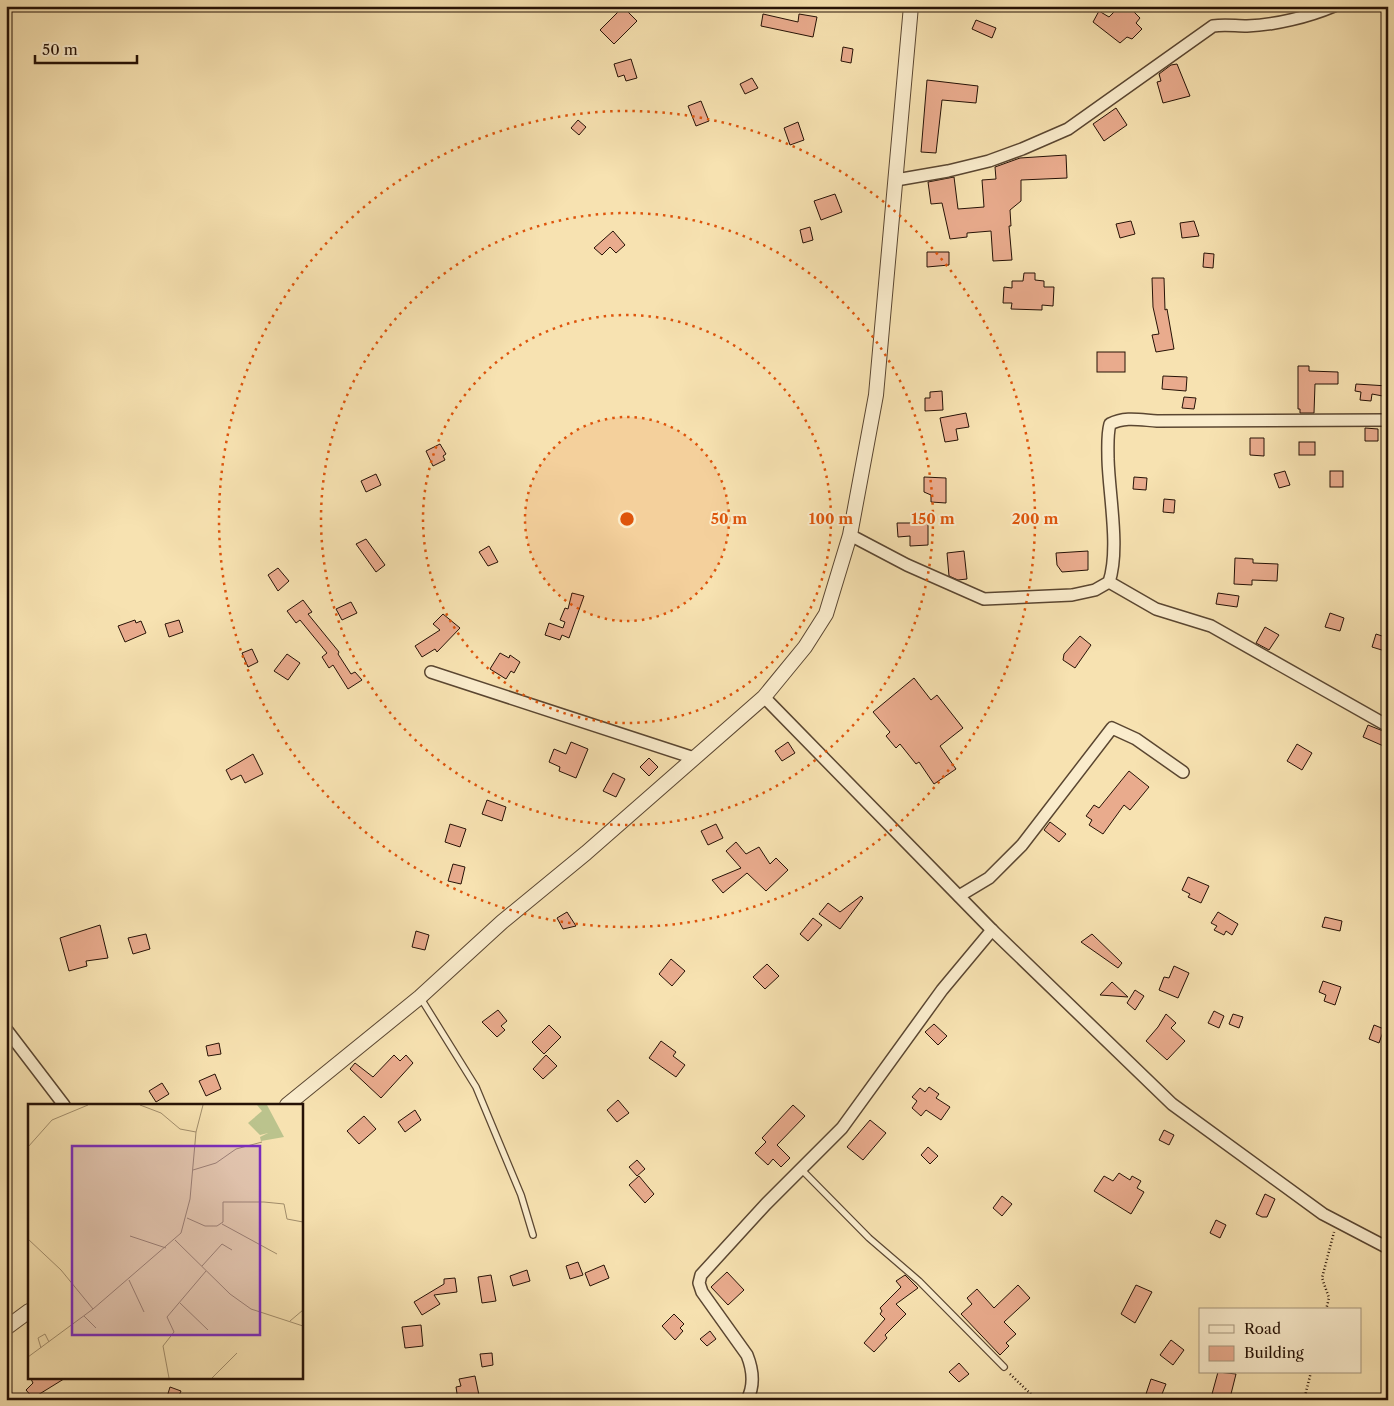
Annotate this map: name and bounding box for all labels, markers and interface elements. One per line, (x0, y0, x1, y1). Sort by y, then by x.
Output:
scale bar (35, 32, 138, 64)
text: 50 m (42, 40, 78, 59)
text: 50 m (711, 509, 747, 528)
text: 100 m (809, 509, 853, 528)
text: 150 m (911, 509, 955, 528)
text: 200 m (1012, 509, 1058, 528)
centre of rings (618, 510, 636, 528)
inset map (28, 1104, 302, 1378)
legend (1199, 1308, 1362, 1374)
text: Road (1244, 1319, 1281, 1338)
text: Building (1244, 1343, 1304, 1362)

